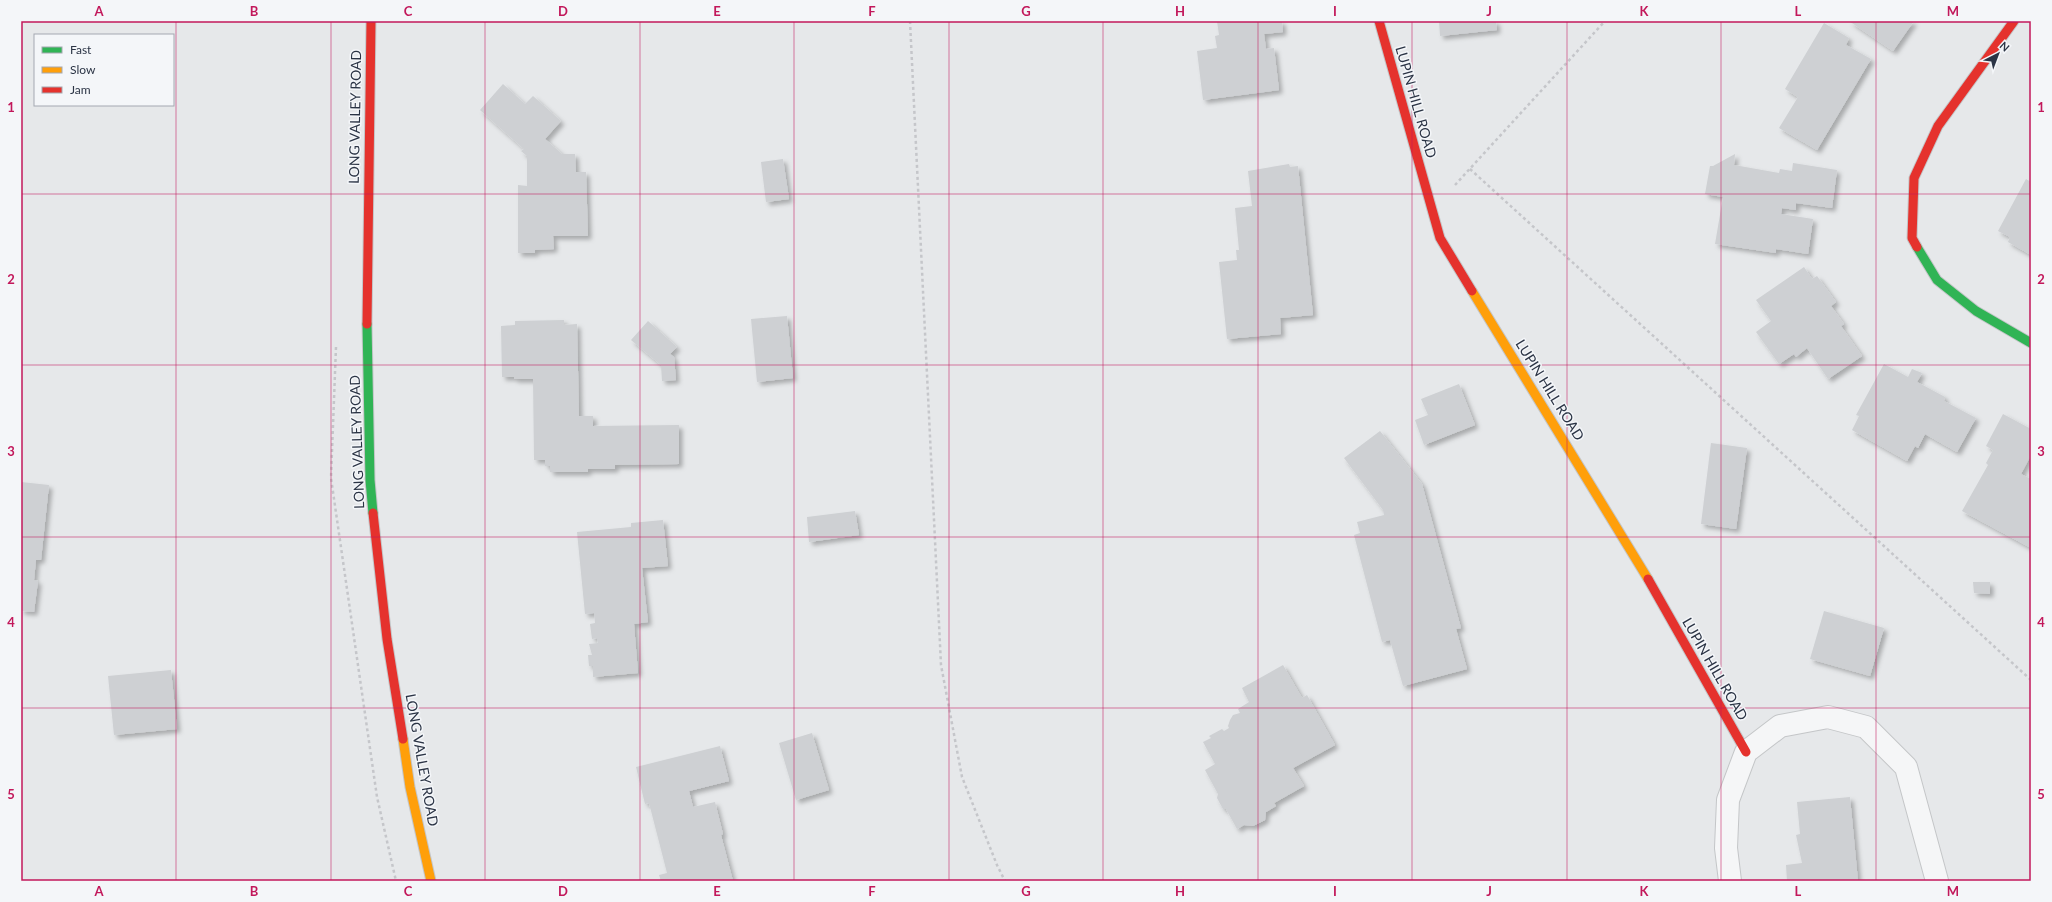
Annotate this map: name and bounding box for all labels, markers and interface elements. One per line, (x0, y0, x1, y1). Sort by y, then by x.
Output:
text: A (93, 3, 104, 19)
text: B (250, 3, 259, 19)
text: C (404, 3, 413, 19)
text: D (558, 3, 568, 19)
text: E (713, 3, 721, 19)
text: F (868, 3, 876, 19)
text: G (1021, 3, 1031, 19)
text: H (1175, 3, 1185, 19)
text: I (1333, 3, 1337, 19)
text: J (1486, 3, 1492, 19)
text: K (1640, 3, 1650, 19)
text: L (1795, 3, 1802, 19)
text: M (1947, 3, 1959, 19)
legend (34, 34, 174, 106)
north arrow (1978, 34, 2018, 74)
text: N (1998, 39, 2013, 54)
text: Fast (70, 42, 92, 57)
street label: LUPIN HILL ROAD (1392, 44, 1441, 160)
street label: LONG VALLEY ROAD (345, 50, 364, 184)
text: Slow (70, 62, 96, 77)
text: Jam (70, 82, 91, 97)
text: 1 (7, 99, 15, 115)
text: 1 (2037, 99, 2045, 115)
text: 2 (7, 271, 15, 287)
text: 2 (2037, 271, 2045, 287)
street label: LUPIN HILL ROAD (1513, 336, 1588, 443)
street label: LONG VALLEY ROAD (346, 375, 367, 509)
text: 3 (7, 443, 15, 459)
text: 3 (2037, 443, 2045, 459)
text: 4 (7, 614, 15, 630)
street label: LUPIN HILL ROAD (1679, 614, 1752, 723)
text: 4 (2037, 614, 2045, 630)
street label: LONG VALLEY ROAD (402, 692, 443, 827)
text: 5 (7, 786, 15, 802)
text: 5 (2037, 786, 2045, 802)
text: A (93, 883, 104, 899)
text: B (250, 883, 259, 899)
text: C (404, 883, 413, 899)
text: D (558, 883, 568, 899)
text: E (713, 883, 721, 899)
text: F (868, 883, 876, 899)
text: G (1021, 883, 1031, 899)
text: H (1175, 883, 1185, 899)
text: I (1333, 883, 1337, 899)
text: J (1486, 883, 1492, 899)
text: K (1640, 883, 1650, 899)
text: L (1795, 883, 1802, 899)
text: M (1947, 883, 1959, 899)

